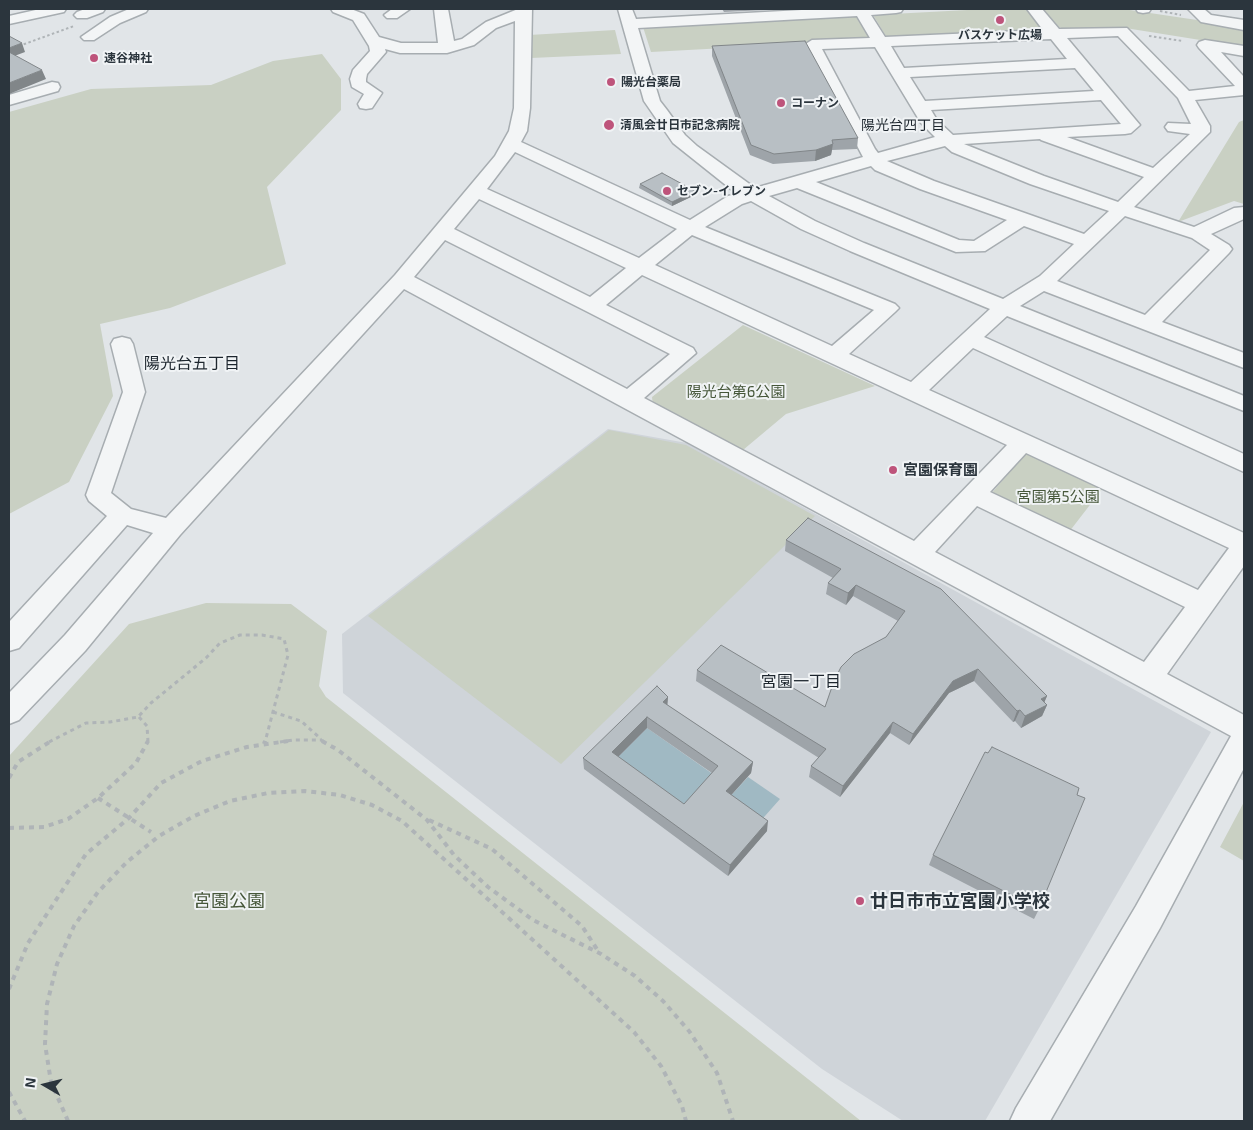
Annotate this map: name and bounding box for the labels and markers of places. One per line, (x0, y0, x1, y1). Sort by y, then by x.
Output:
marker: バスケット広場 (994, 14, 1006, 26)
place label: バスケット広場 (958, 28, 1042, 42)
place label: 速谷神社 (104, 51, 152, 65)
marker: 速谷神社 (88, 52, 100, 64)
place label: 陽光台薬局 (621, 75, 681, 89)
marker: 陽光台薬局 (605, 76, 617, 88)
place label: コーナン (791, 96, 839, 110)
marker: コーナン (775, 97, 787, 109)
marker: 清風会廿日市記念病院 (602, 118, 616, 132)
place label: 清風会廿日市記念病院 (620, 118, 740, 132)
place label: セブン-イレブン (677, 184, 766, 198)
marker: セブン-イレブン (661, 185, 673, 197)
place label: 宮園保育園 (903, 461, 978, 479)
marker: 宮園保育園 (887, 464, 899, 476)
place label: 廿日市市立宮園小学校 (870, 890, 1050, 912)
marker: 廿日市市立宮園小学校 (854, 895, 866, 907)

